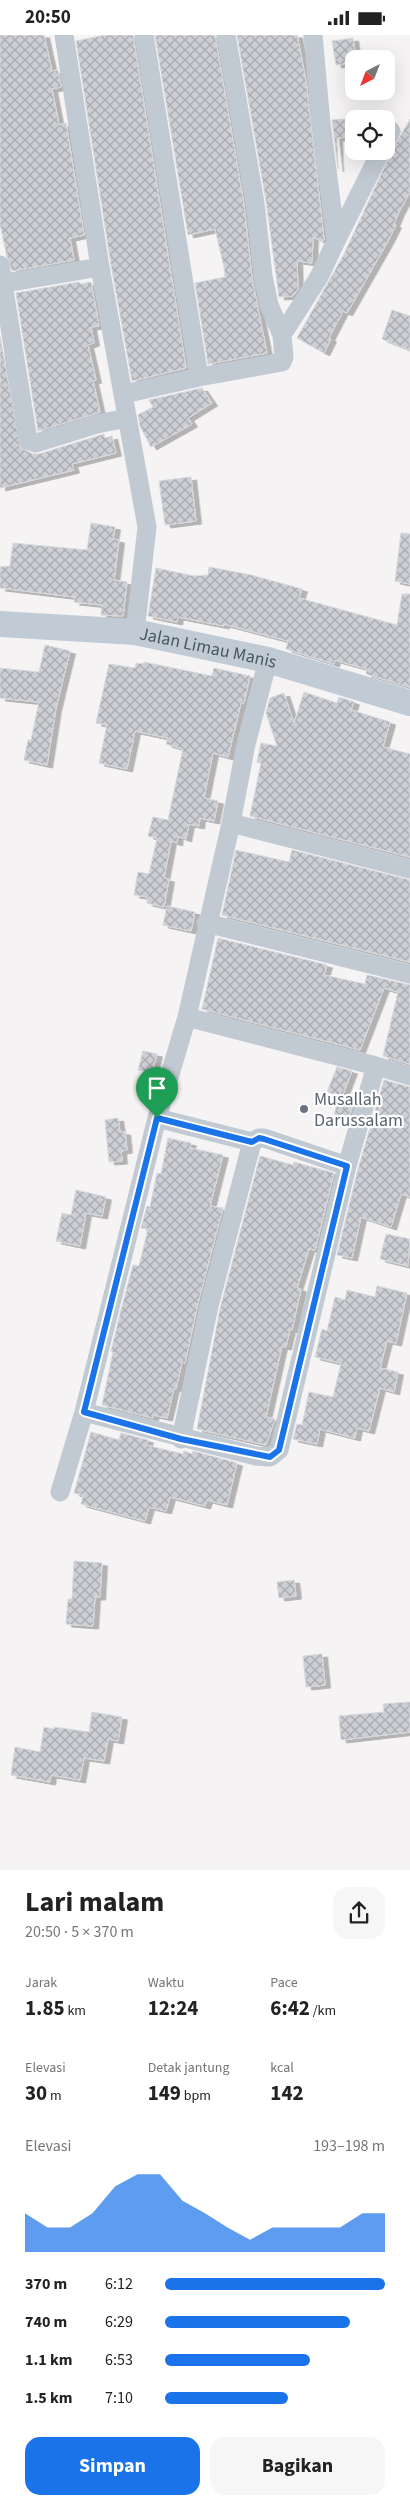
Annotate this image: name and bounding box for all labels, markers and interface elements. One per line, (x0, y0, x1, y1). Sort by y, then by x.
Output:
text: 20:50 (25, 4, 71, 31)
north arrow (345, 50, 395, 100)
map controls (345, 50, 395, 160)
button: locate (345, 110, 395, 160)
street label: Jalan Limau Manis (137, 621, 280, 675)
pin (136, 1067, 178, 1118)
icon: arrive (143, 1074, 171, 1102)
place label: Musallah Darussalam (314, 1087, 403, 1133)
marker: Musallah Darussalam (298, 1103, 310, 1115)
text: Lari malam (25, 1882, 164, 1922)
button: share (333, 1887, 385, 1939)
text: 20:50 · 5 × 370 m (25, 1921, 134, 1943)
text: Jarak (25, 1973, 57, 1993)
text: Waktu (148, 1973, 184, 1993)
text: Pace (270, 1973, 298, 1993)
text: 1.85 (25, 1993, 65, 2023)
text: 12:24 (148, 1993, 198, 2023)
text: 6:42 (270, 1993, 310, 2023)
text: km (65, 2001, 86, 2021)
text: /km (310, 2001, 336, 2021)
text: Elevasi (25, 2058, 66, 2078)
text: Detak jantung (148, 2058, 230, 2078)
text: kcal (270, 2058, 294, 2078)
text: 30 (25, 2078, 47, 2108)
text: 149 (148, 2078, 181, 2108)
text: 142 (270, 2078, 304, 2108)
text: m (47, 2086, 62, 2106)
text: bpm (181, 2086, 211, 2106)
text: Elevasi (25, 2135, 71, 2157)
text: 193–198 m (313, 2135, 385, 2157)
text: 370 m (25, 2273, 67, 2295)
text: 6:12 (105, 2273, 133, 2295)
text: 740 m (25, 2311, 67, 2333)
text: 6:29 (105, 2311, 133, 2333)
text: 1.1 km (25, 2349, 72, 2371)
text: 6:53 (105, 2349, 133, 2371)
text: 1.5 km (25, 2387, 72, 2409)
text: 7:10 (105, 2387, 133, 2409)
button: Simpan (25, 2437, 200, 2495)
button: Bagikan (210, 2437, 385, 2495)

